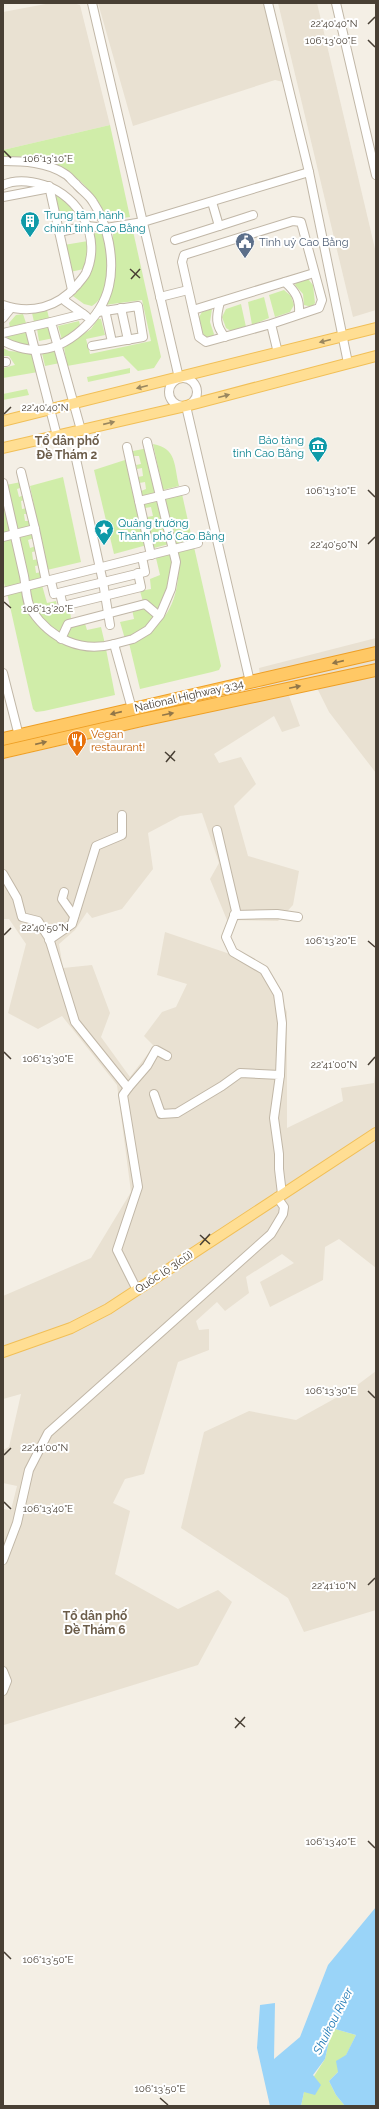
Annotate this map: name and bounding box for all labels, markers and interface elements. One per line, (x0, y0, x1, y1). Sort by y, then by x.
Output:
text: 22°40'40"N (310, 18, 358, 29)
text: 106°13'00"E (305, 35, 357, 46)
text: 106°13'10"E (23, 153, 73, 164)
place label: Trung tâm hành chính tỉnh Cao Bằng (44, 209, 146, 235)
building icon: Trung tâm hành chính tỉnh Cao Bằng (19, 210, 41, 238)
public building icon: Tỉnh uỷ Cao Bằng (234, 231, 256, 259)
place label: Tỉnh uỷ Cao Bằng (259, 236, 348, 249)
one-way arrow (318, 339, 331, 345)
one-way arrow (135, 385, 148, 391)
one-way arrow (218, 393, 230, 399)
text: 22°40'40"N (21, 402, 69, 413)
one-way arrow (103, 420, 115, 426)
district label: Tổ dân phố Đề Thám 2 (35, 434, 99, 462)
place label: Bảo tàng tỉnh Cao Bằng (233, 434, 304, 460)
museum icon: Bảo tàng tỉnh Cao Bằng (307, 435, 329, 463)
text: 106°13'10"E (306, 485, 356, 496)
place label: Quảng trường Thành phố Cao Bằng (118, 517, 225, 543)
place icon: Quảng trường Thành phố Cao Bằng (93, 518, 115, 546)
text: 22°40'50"N (310, 539, 358, 550)
text: 106°13'20"E (23, 603, 73, 614)
one-way arrow (332, 659, 344, 665)
street label: National Highway 3;34 (133, 677, 245, 715)
one-way arrow (289, 684, 301, 690)
one-way arrow (110, 710, 122, 716)
one-way arrow (162, 711, 174, 717)
place label: Vegan restaurant! (91, 728, 145, 754)
restaurant icon: Vegan restaurant! (66, 729, 88, 757)
one-way arrow (35, 740, 47, 746)
text: 22°40'50"N (21, 922, 69, 933)
text: 106°13'20"E (306, 935, 356, 946)
text: 106°13'30"E (23, 1053, 73, 1064)
text: 22°41'00"N (311, 1059, 357, 1070)
street label: Quốc lộ 3(cũ) (133, 1248, 195, 1296)
text: 106°13'30"E (306, 1385, 356, 1396)
text: 22°41'00"N (22, 1442, 68, 1453)
text: 106°13'40"E (23, 1503, 73, 1514)
text: 22°41'10"N (312, 1580, 356, 1591)
district label: Tổ dân phố Đề Thám 6 (63, 1609, 127, 1637)
text: 106°13'40"E (306, 1836, 356, 1847)
text: 106°13'50"E (23, 1954, 73, 1965)
water label: Shuikou River (310, 1985, 356, 2057)
text: 106°13'50"E (135, 2083, 185, 2094)

